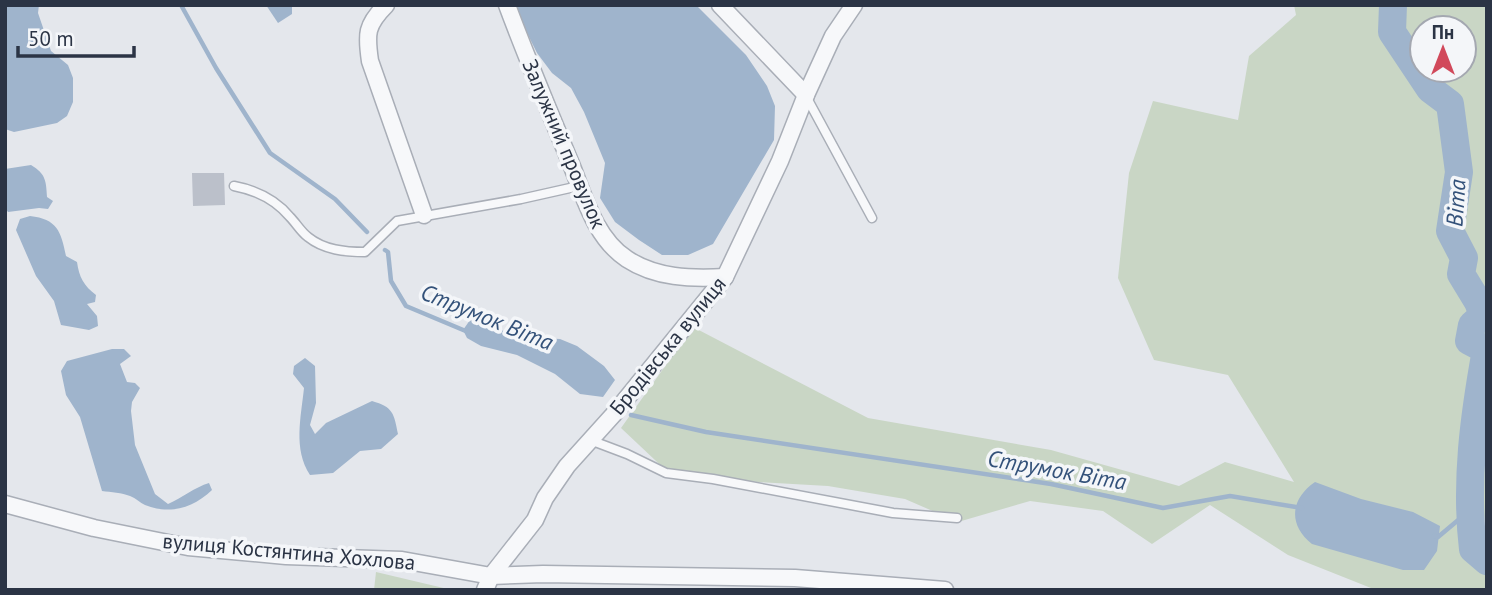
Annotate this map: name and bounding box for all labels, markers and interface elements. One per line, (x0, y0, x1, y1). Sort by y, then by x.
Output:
scale bar (18, 14, 133, 58)
north arrow (1408, 14, 1478, 84)
text: Пн (1432, 20, 1454, 44)
text: 50 m (28, 25, 74, 52)
street label: Залужний провулок (517, 55, 612, 233)
water label: Віта (1439, 178, 1472, 228)
street label: Бродівська вулиця (604, 271, 732, 420)
water label: Струмок Віта (417, 277, 558, 356)
water label: Струмок Віта (985, 443, 1129, 496)
street label: вулиця Костянтина Хохлова (162, 527, 416, 576)

